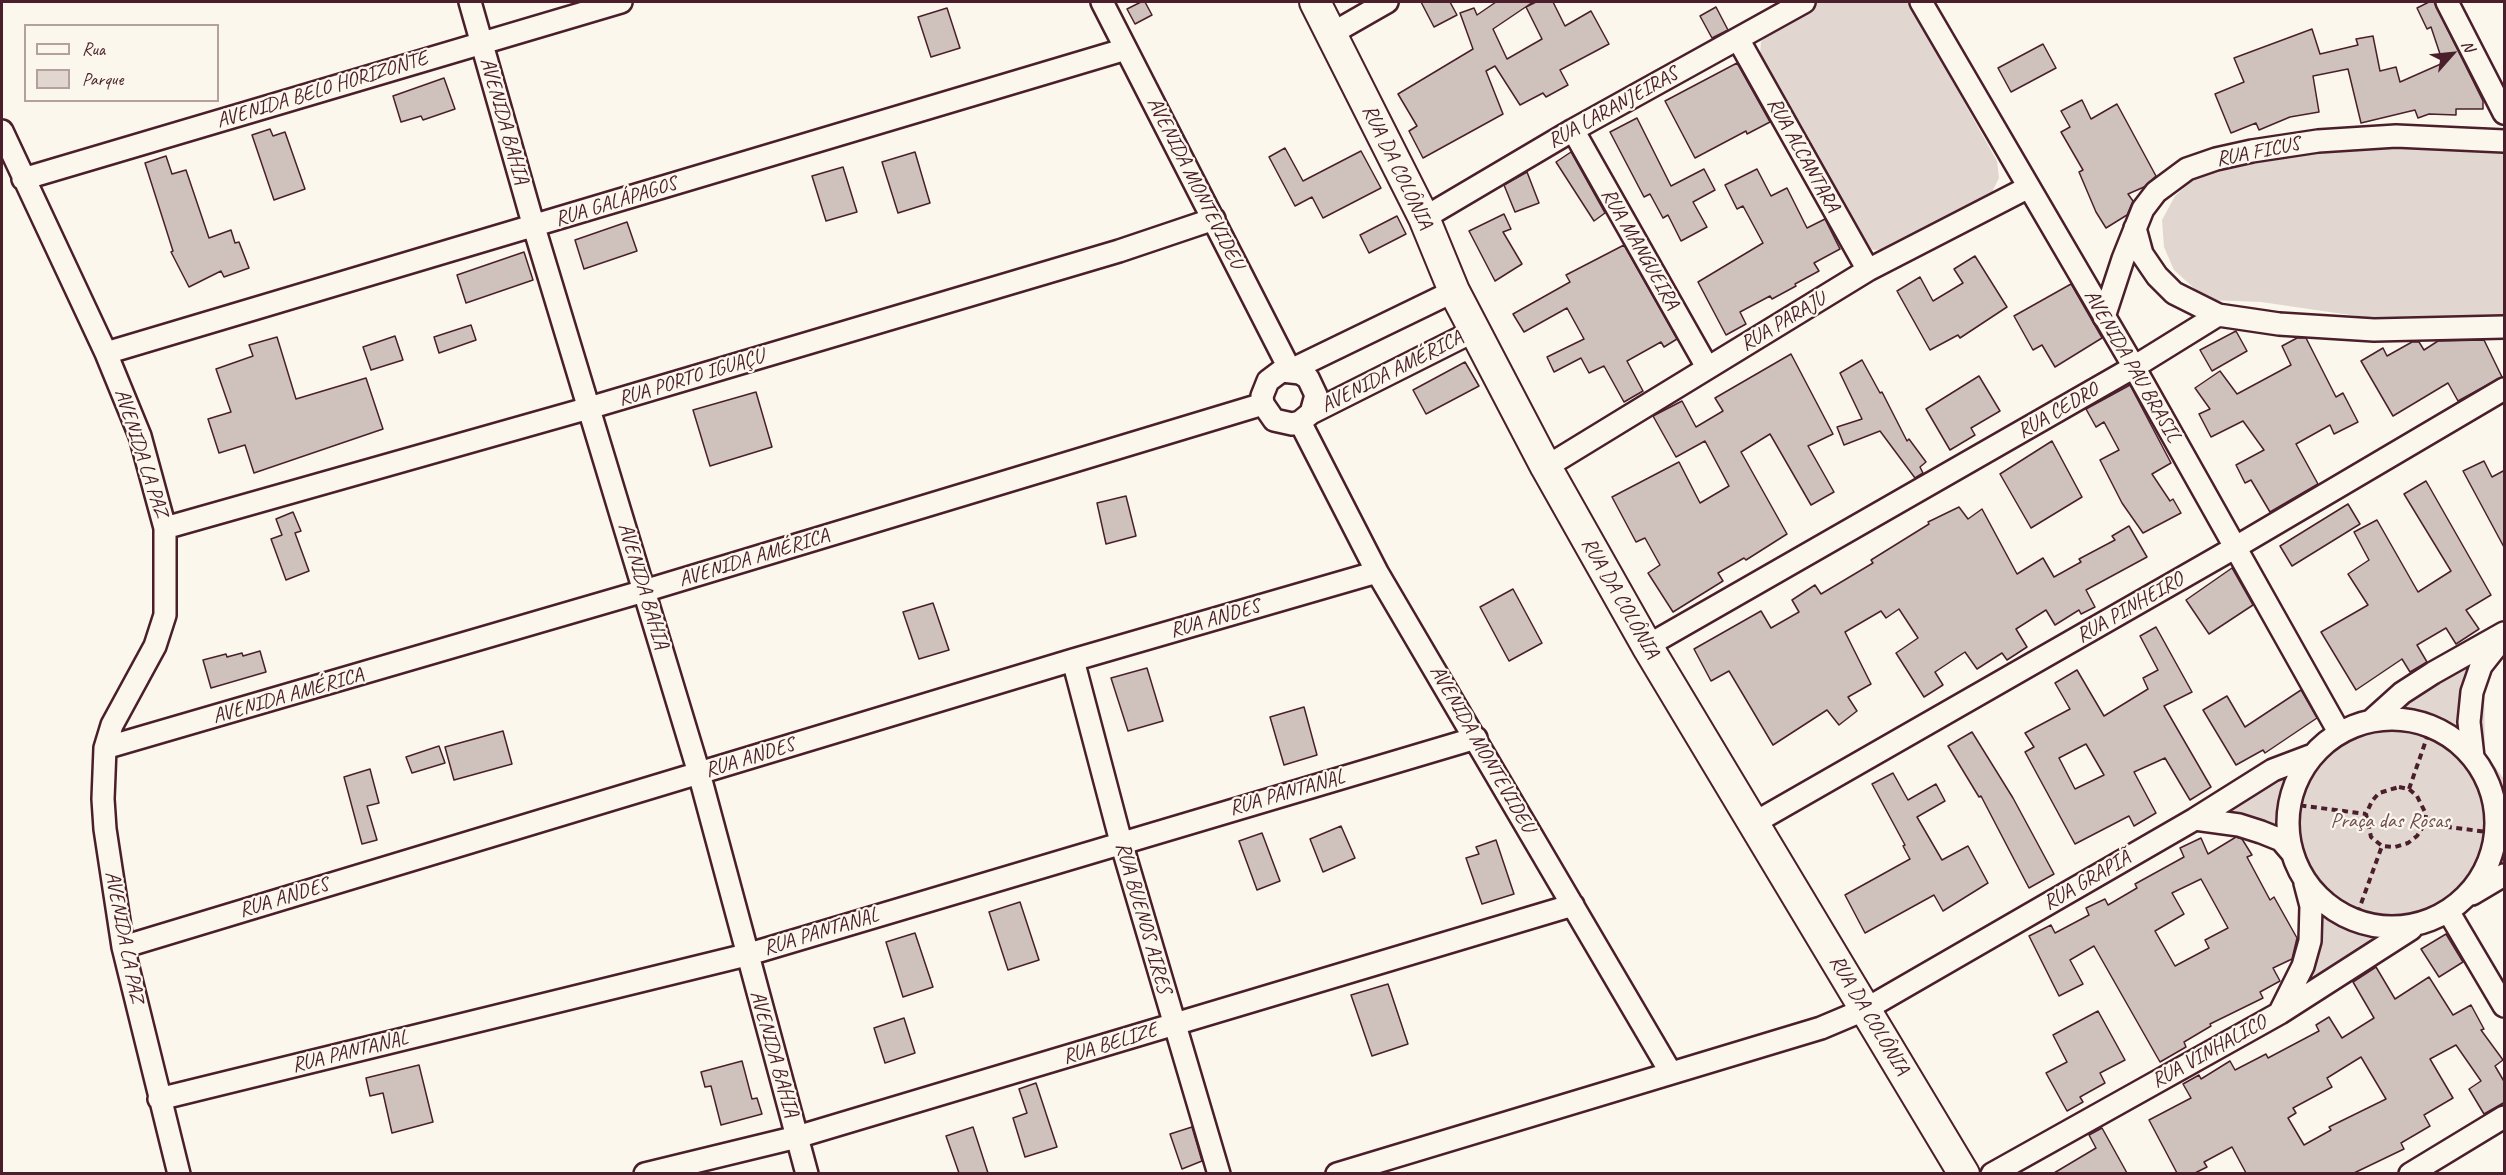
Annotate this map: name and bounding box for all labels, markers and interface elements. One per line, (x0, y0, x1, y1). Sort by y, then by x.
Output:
legend (24, 24, 219, 102)
north arrow (2422, 24, 2482, 84)
text: N (2457, 37, 2479, 55)
text: Rua (82, 38, 105, 60)
street label: AVENIDA BELO HORIZONTE (213, 46, 431, 134)
street label: AVENIDA BAHIA (474, 55, 534, 187)
street label: RUA LARANJEIRAS (1543, 62, 1683, 154)
text: Parque (82, 68, 123, 90)
street label: AVENIDA MONTEVIDEU (1141, 93, 1249, 273)
street label: RUA ALCANTARA (1761, 93, 1845, 217)
street label: RUA DA COLÔNIA (1356, 101, 1438, 233)
street label: RUA FICUS (2214, 132, 2302, 172)
street label: RUA GALÁPAGOS (552, 172, 680, 232)
street label: RUA MANGUEIRA (1595, 184, 1685, 314)
street label: AVENIDA PAU BRASIL (2078, 285, 2186, 447)
street label: RUA PARAJU (1736, 287, 1830, 357)
street label: AVENIDA AMÉRICA (1317, 325, 1467, 419)
street label: RUA PORTO IGUAÇU (615, 344, 767, 412)
street label: RUA CEDRO (2013, 378, 2103, 444)
street label: AVENIDA LA PAZ (108, 386, 174, 520)
street label: AVENIDA BAHIA (612, 520, 674, 652)
street label: AVENIDA AMÉRICA (676, 523, 832, 593)
street label: RUA DA COLÔNIA (1575, 533, 1665, 663)
street label: RUA PINHEIRO (2072, 567, 2188, 649)
street label: RUA ANDES (1167, 594, 1263, 644)
street label: AVENIDA MONTEVIDEU (1424, 661, 1540, 837)
street label: AVENIDA AMÉRICA (210, 662, 366, 730)
street label: RUA ANDES (702, 732, 798, 784)
street label: RUA PANTANAL (1226, 765, 1348, 821)
park label: Praça das Rosas (2331, 808, 2449, 834)
street label: RUA BUENOS AIRES (1109, 839, 1177, 997)
street label: RUA GRAPIÃ (2039, 846, 2135, 916)
street label: AVENIDA LA PAZ (99, 869, 149, 1005)
street label: RUA ANDES (236, 872, 332, 924)
street label: RUA PANTANAL (760, 903, 882, 961)
street label: RUA DA COLÔNIA (1823, 951, 1915, 1079)
street label: AVENIDA BAHIA (744, 988, 804, 1120)
street label: RUA VINHALICO (2147, 1010, 2271, 1094)
street label: RUA BELIZE (1060, 1018, 1160, 1070)
street label: RUA PANTANAL (289, 1025, 411, 1079)

